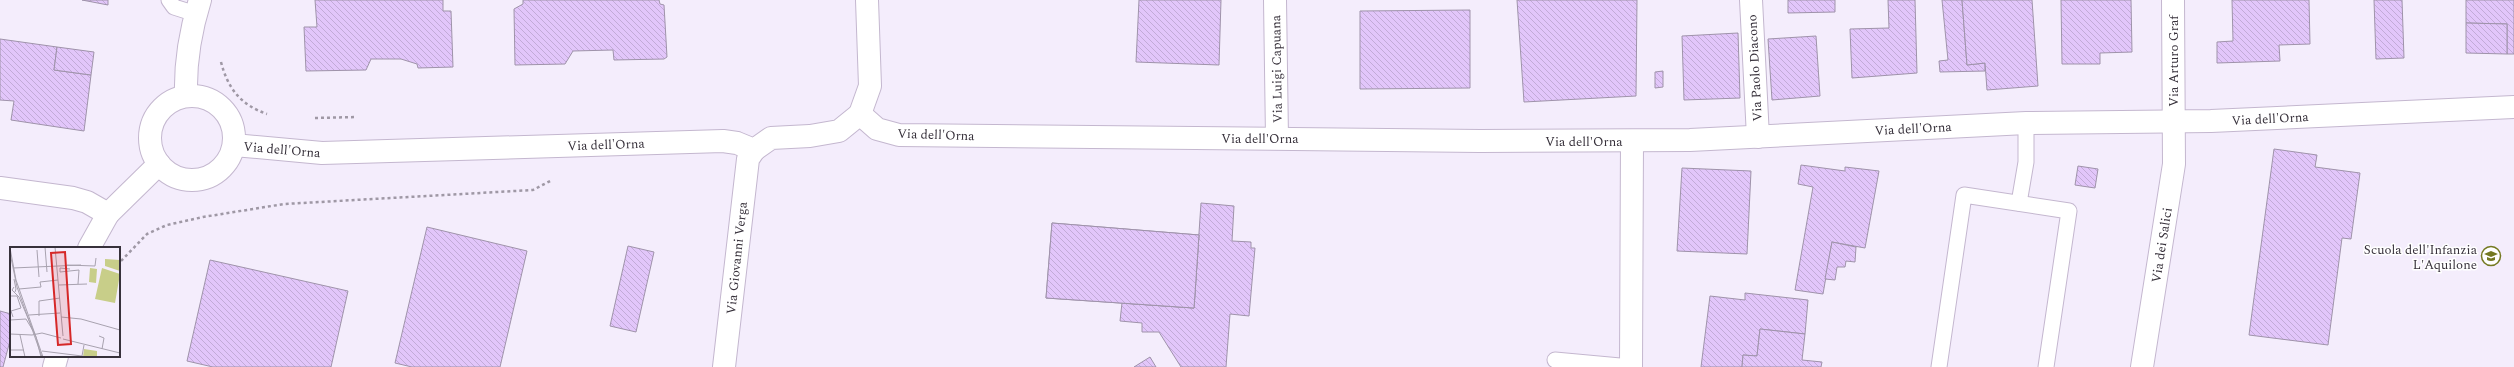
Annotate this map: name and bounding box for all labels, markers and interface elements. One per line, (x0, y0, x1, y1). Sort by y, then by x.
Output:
street label: Via Luigi Capuana (1266, 14, 1288, 123)
street label: Via Paolo Diacono (1742, 14, 1768, 122)
street label: Via Arturo Graf (2164, 14, 2184, 107)
street label: Via dell'Orna (2231, 107, 2310, 131)
street label: Via dell'Orna (1874, 117, 1953, 141)
street label: Via dell'Orna (897, 124, 976, 146)
street label: Via dell'Orna (1221, 129, 1299, 149)
street label: Via dell'Orna (1545, 132, 1623, 152)
street label: Via dell'Orna (567, 134, 646, 156)
street label: Via dell'Orna (243, 137, 322, 163)
street label: Via Giovanni Verga (721, 200, 753, 315)
street label: Via dei Salici (2146, 206, 2178, 284)
place label: Scuola dell'Infanzia L'Aquilone (2364, 240, 2478, 275)
school or university icon: Scuola dell'Infanzia L'Aquilone (2480, 245, 2502, 267)
inset map (10, 247, 120, 357)

